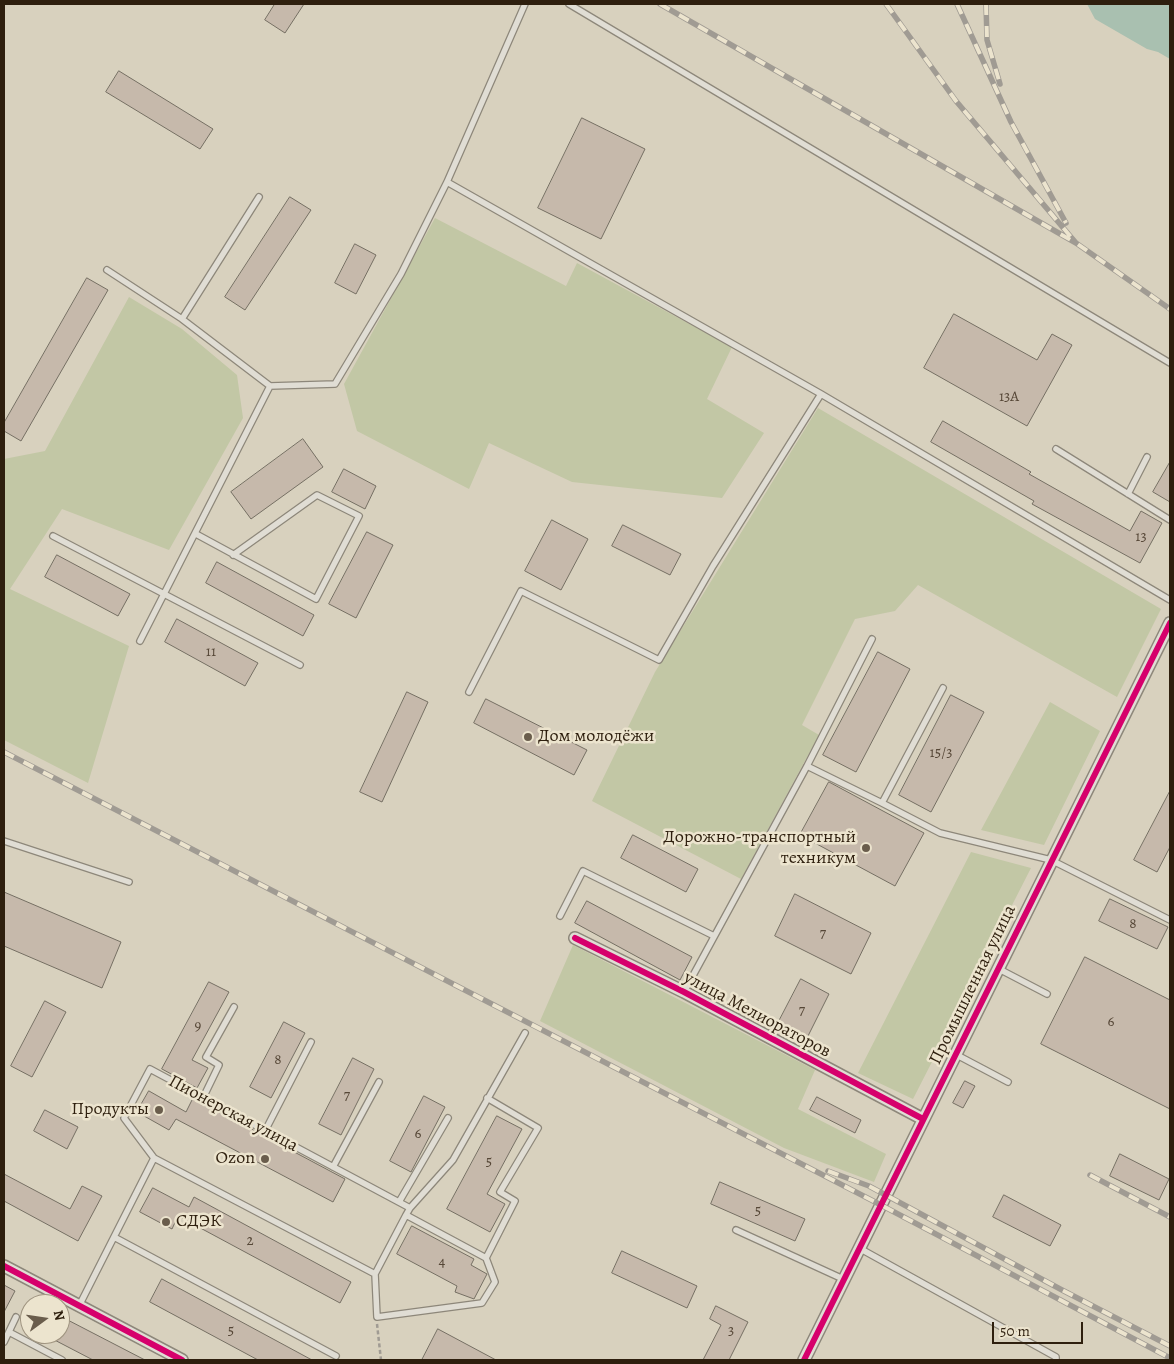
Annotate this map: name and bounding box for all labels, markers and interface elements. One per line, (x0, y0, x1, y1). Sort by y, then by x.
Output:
house number: 13А (999, 388, 1019, 406)
house number: 13 (1135, 528, 1147, 546)
house number: 11 (206, 643, 216, 661)
place label: Дом молодёжи (538, 726, 654, 748)
marker: Дом молодёжи (522, 731, 534, 743)
house number: 15/3 (930, 744, 952, 762)
place label: Дорожно-транспортный техникум (663, 827, 856, 870)
marker: Дорожно-транспортный техникум (860, 842, 872, 854)
street label: Промышленная улица (925, 902, 1021, 1068)
house number: 8 (1129, 915, 1137, 933)
house number: 7 (820, 925, 826, 943)
street label: улица Мелиораторов (680, 967, 834, 1063)
house number: 7 (799, 1002, 805, 1020)
house number: 6 (1108, 1013, 1114, 1031)
house number: 9 (195, 1017, 201, 1035)
house number: 8 (274, 1051, 282, 1069)
street label: Пионерская улица (164, 1071, 302, 1157)
house number: 7 (344, 1087, 350, 1105)
place label: Продукты (71, 1099, 149, 1121)
marker: Продукты (153, 1104, 165, 1116)
house number: 6 (415, 1125, 421, 1143)
place label: Ozon (215, 1148, 255, 1170)
marker: Ozon (259, 1153, 271, 1165)
house number: 5 (486, 1153, 492, 1171)
house number: 5 (755, 1202, 761, 1220)
place label: СДЭК (176, 1211, 221, 1233)
marker: СДЭК (160, 1216, 172, 1228)
house number: 2 (246, 1232, 254, 1250)
house number: 4 (439, 1253, 445, 1271)
north arrow (20, 1294, 70, 1344)
text: N (49, 1308, 70, 1323)
scale bar (994, 1312, 1085, 1344)
text: 50 m (1000, 1321, 1030, 1341)
house number: 5 (228, 1322, 234, 1340)
house number: 3 (728, 1322, 734, 1340)

